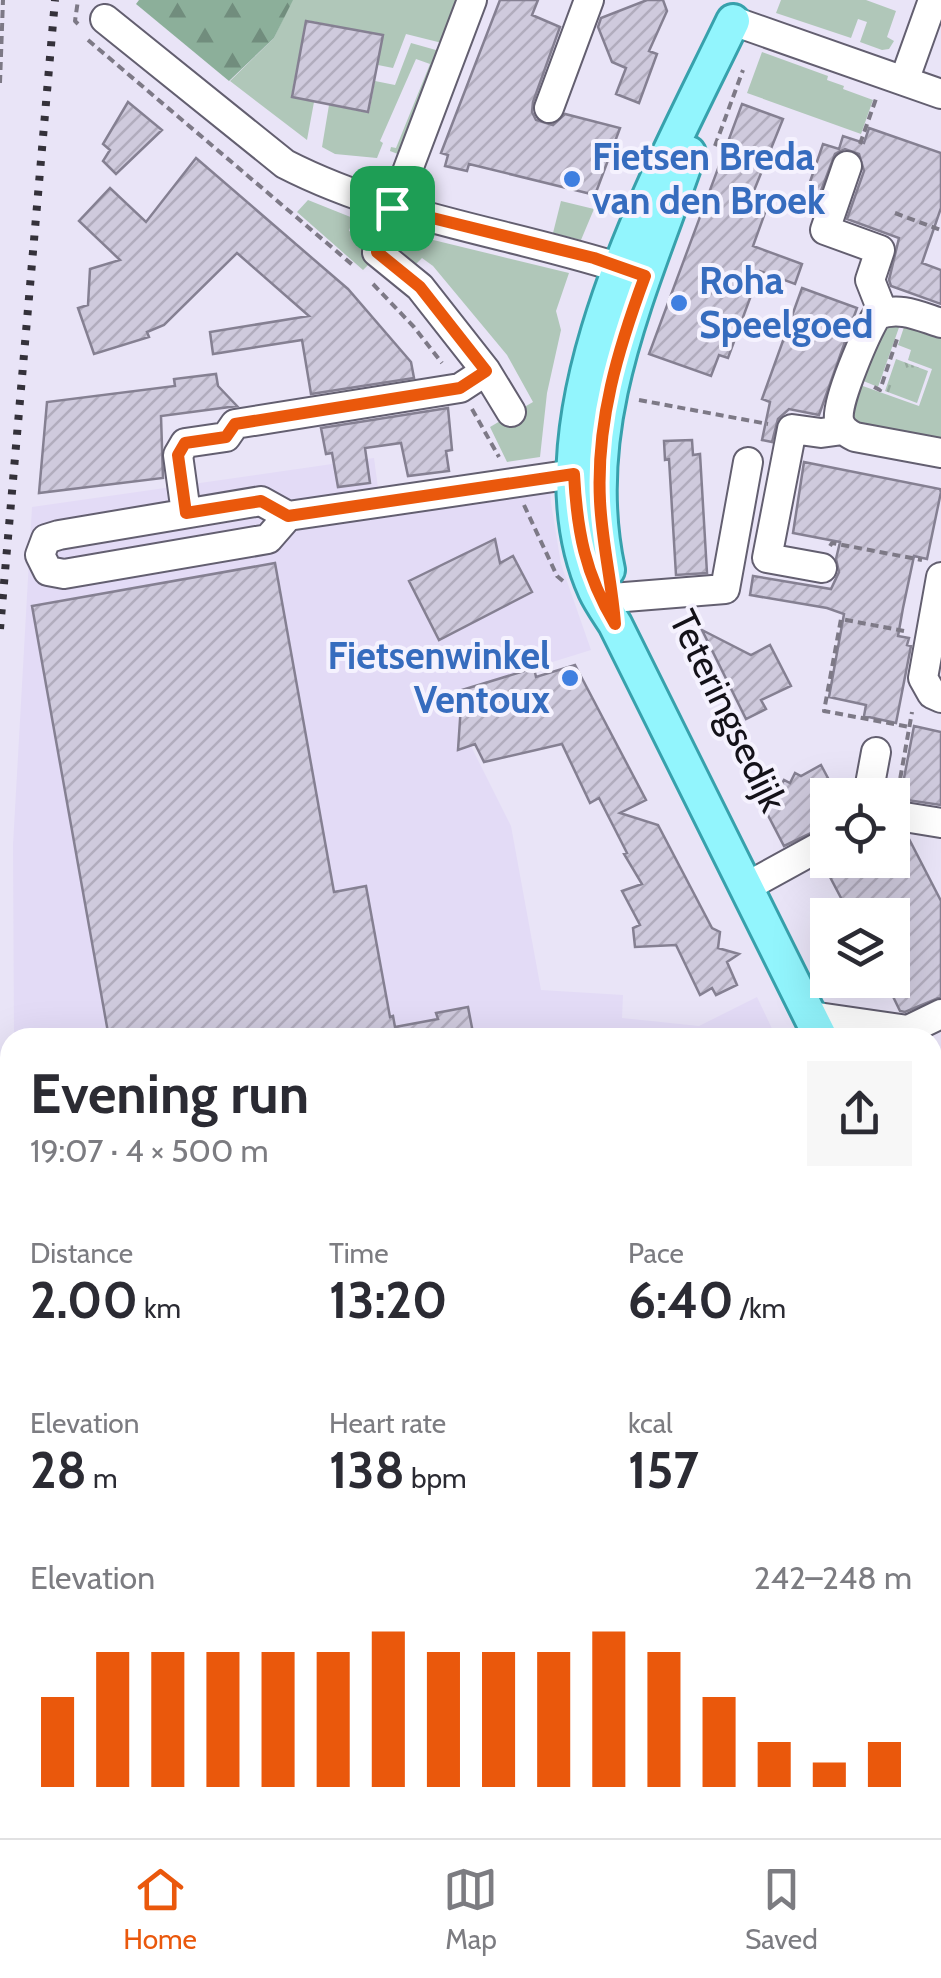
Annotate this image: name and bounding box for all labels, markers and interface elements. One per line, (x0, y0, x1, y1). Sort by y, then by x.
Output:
place label: Fietsen Breda van den Broek (592, 133, 826, 224)
pin (350, 166, 435, 251)
marker: Fietsen Breda van den Broek (561, 168, 583, 190)
icon: arrive (365, 181, 420, 236)
place label: Roha Speelgoed (699, 257, 873, 348)
marker: Roha Speelgoed (668, 292, 690, 314)
street label: Teteringsedijk (659, 602, 797, 819)
place label: Fietsenwinkel Ventoux (327, 632, 550, 723)
marker: Fietsenwinkel Ventoux (559, 667, 581, 689)
map controls (810, 778, 910, 998)
button: locate (810, 778, 910, 878)
button: layers (810, 898, 910, 998)
text: Evening run (30, 1060, 309, 1127)
button: share (807, 1061, 912, 1166)
text: 19:07 · 4 × 500 m (30, 1131, 269, 1170)
text: Distance (30, 1236, 133, 1270)
text: Time (329, 1236, 389, 1270)
text: Pace (628, 1236, 684, 1270)
text: 2.00 (30, 1270, 138, 1331)
text: 13:20 (329, 1270, 447, 1331)
text: 6:40 (628, 1270, 734, 1331)
text: km (138, 1291, 181, 1325)
text: /km (734, 1291, 786, 1325)
text: Elevation (30, 1406, 139, 1440)
text: Heart rate (329, 1406, 446, 1440)
text: kcal (628, 1406, 673, 1440)
text: 28 (30, 1440, 87, 1501)
text: 138 (329, 1440, 405, 1501)
text: 157 (628, 1440, 699, 1501)
text: m (87, 1461, 118, 1495)
text: bpm (405, 1461, 467, 1495)
text: Elevation (30, 1558, 155, 1597)
text: 242–248 m (754, 1558, 912, 1597)
tab: Home (123, 1862, 197, 1956)
tab: Map (443, 1862, 498, 1956)
tab: Saved (745, 1862, 818, 1956)

